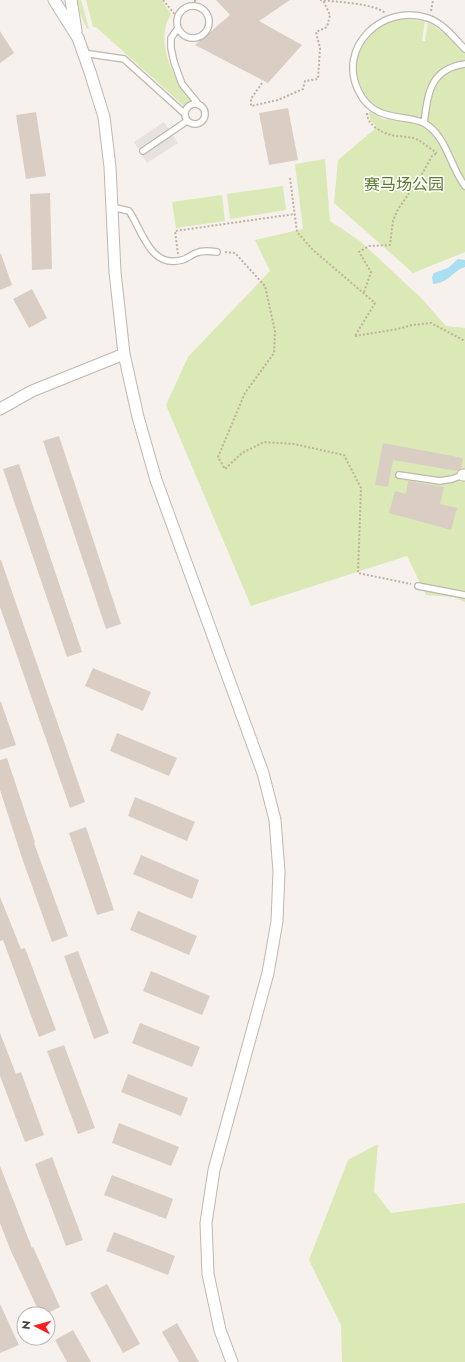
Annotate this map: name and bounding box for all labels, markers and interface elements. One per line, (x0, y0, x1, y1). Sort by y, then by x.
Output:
park label: 赛马场公园 (364, 173, 444, 196)
north arrow (16, 1306, 56, 1346)
text: N (18, 1320, 34, 1330)

